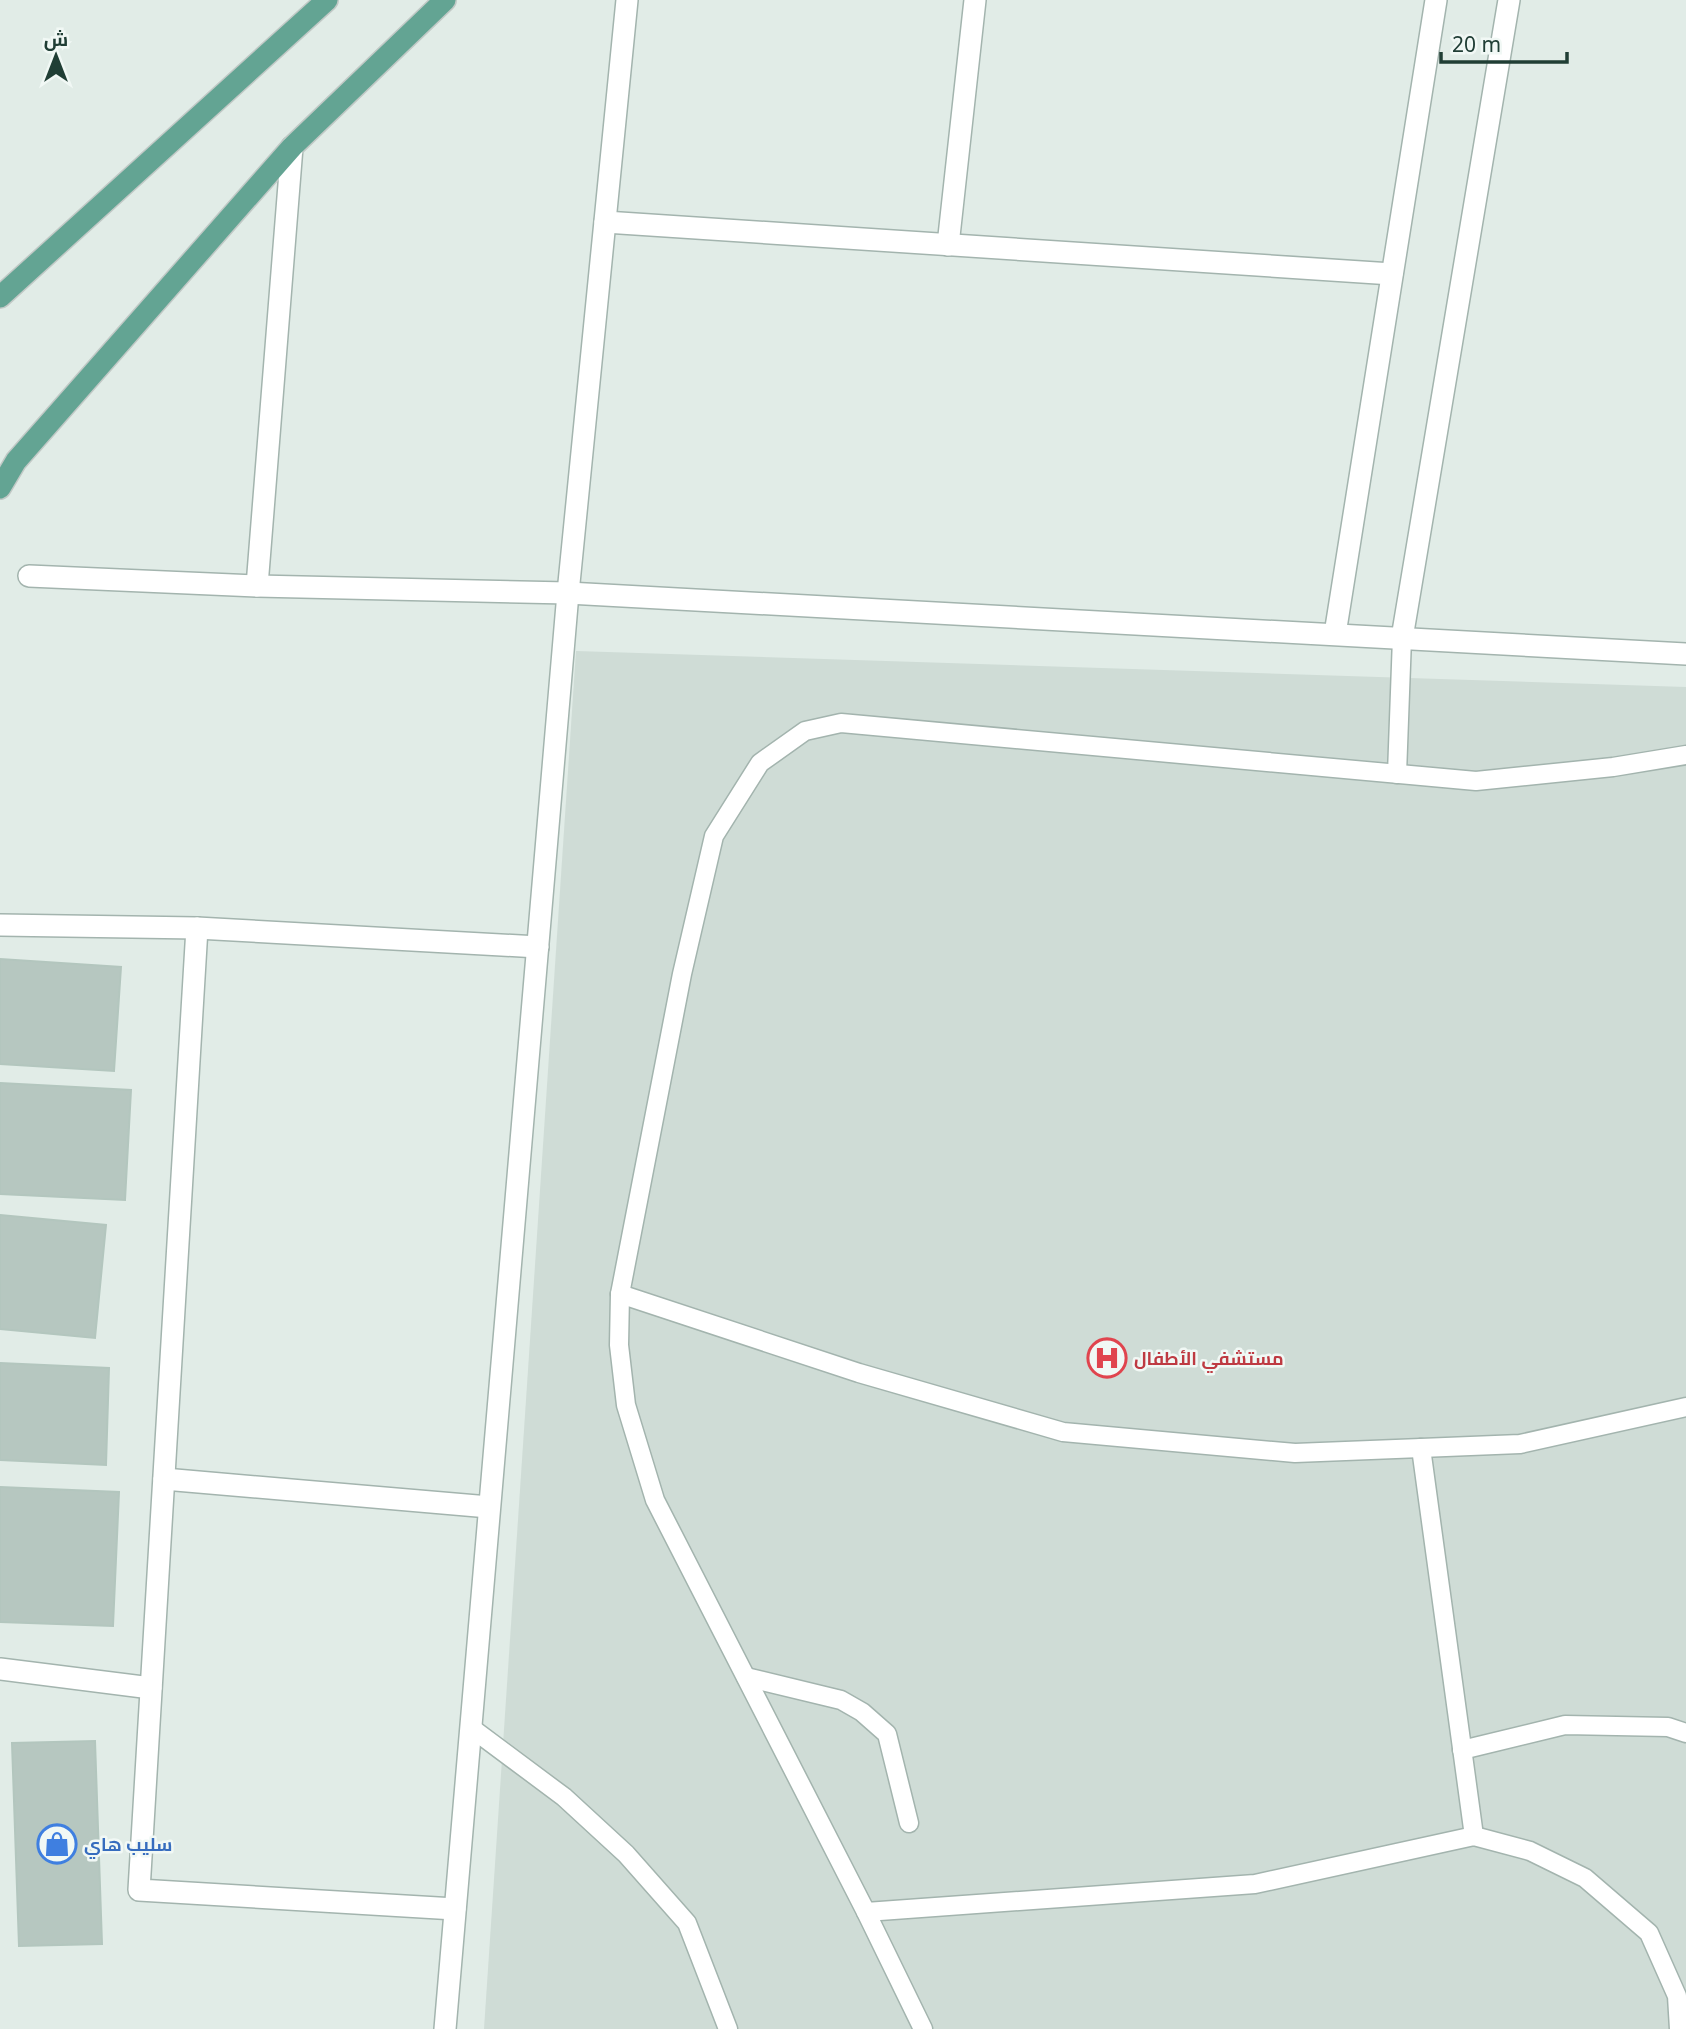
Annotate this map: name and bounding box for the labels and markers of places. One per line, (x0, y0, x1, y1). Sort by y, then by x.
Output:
hospital icon: مستشفي الأطفال (1086, 1337, 1128, 1379)
place label: مستشفي الأطفال (1134, 1346, 1284, 1374)
shop icon: سليب هاي (36, 1823, 78, 1865)
place label: سليب هاي (84, 1832, 172, 1859)

